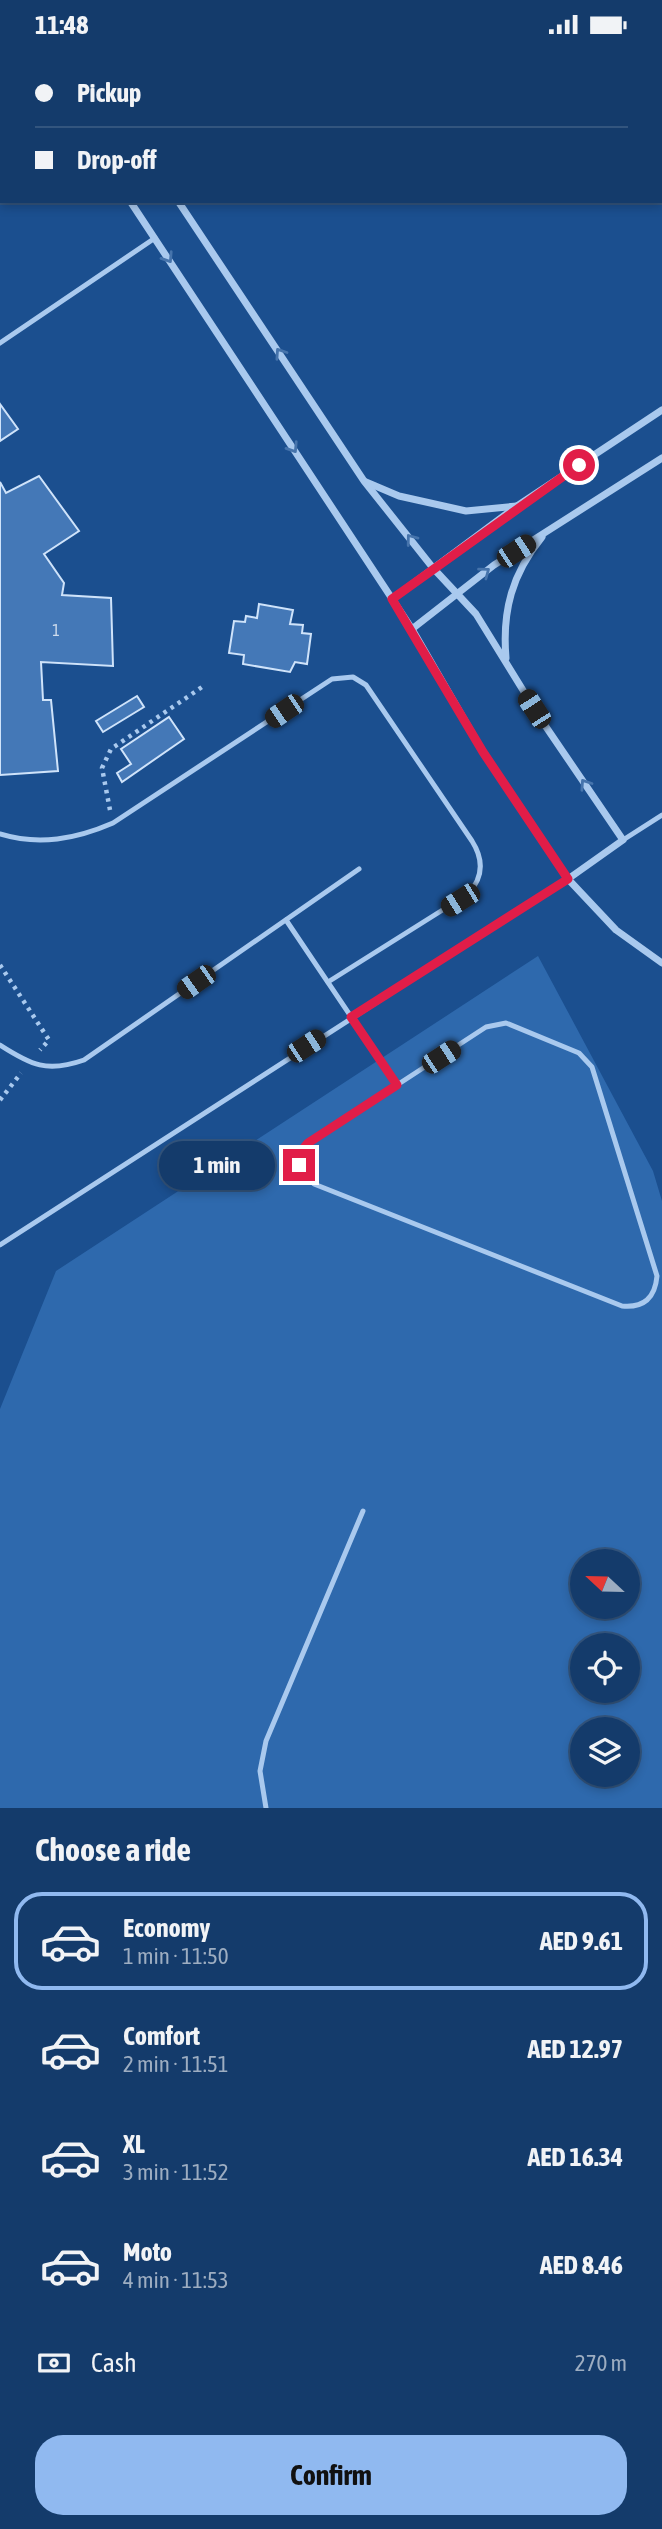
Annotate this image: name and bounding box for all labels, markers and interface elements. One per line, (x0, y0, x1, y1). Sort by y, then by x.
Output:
text: 11:48 (35, 10, 89, 40)
text: Pickup (77, 78, 141, 108)
text: Drop-off (77, 145, 157, 175)
one-way arrow (159, 250, 172, 263)
one-way arrow (275, 348, 288, 361)
one-way arrow (284, 440, 297, 453)
route start (563, 449, 595, 481)
car (493, 531, 540, 571)
one-way arrow (406, 535, 419, 547)
one-way arrow (477, 568, 490, 580)
house number: 1 (52, 621, 60, 639)
car (514, 686, 555, 732)
car (261, 691, 308, 731)
one-way arrow (581, 779, 593, 792)
car (437, 880, 484, 920)
car (173, 961, 220, 1003)
car (283, 1026, 330, 1066)
car (418, 1037, 465, 1077)
callout: 1 min (159, 1141, 274, 1189)
route end (283, 1149, 315, 1181)
text: 1 min (194, 1152, 240, 1178)
north arrow (570, 1549, 640, 1619)
map controls (570, 1549, 640, 1787)
button: locate (570, 1633, 640, 1703)
button: layers (570, 1717, 640, 1787)
text: Choose a ride (35, 1831, 191, 1868)
icon: car (39, 1910, 102, 1973)
text: Economy (123, 1913, 210, 1943)
text: AED 9.61 (540, 1926, 623, 1956)
text: 1 min · 11:50 (123, 1943, 229, 1969)
icon: car (39, 2018, 102, 2081)
text: Comfort (123, 2021, 200, 2051)
text: AED 12.97 (528, 2034, 623, 2064)
text: 2 min · 11:51 (123, 2051, 229, 2077)
icon: car (39, 2126, 102, 2189)
text: XL (123, 2129, 145, 2159)
text: AED 16.34 (528, 2142, 623, 2172)
text: 3 min · 11:52 (123, 2159, 229, 2185)
icon: car (39, 2234, 102, 2297)
text: Moto (123, 2237, 172, 2267)
text: AED 8.46 (540, 2250, 623, 2280)
text: 4 min · 11:53 (123, 2267, 229, 2293)
icon: cash (35, 2344, 73, 2382)
text: Cash (91, 2348, 137, 2378)
text: 270 m (575, 2350, 627, 2376)
button: Confirm (35, 2435, 627, 2515)

